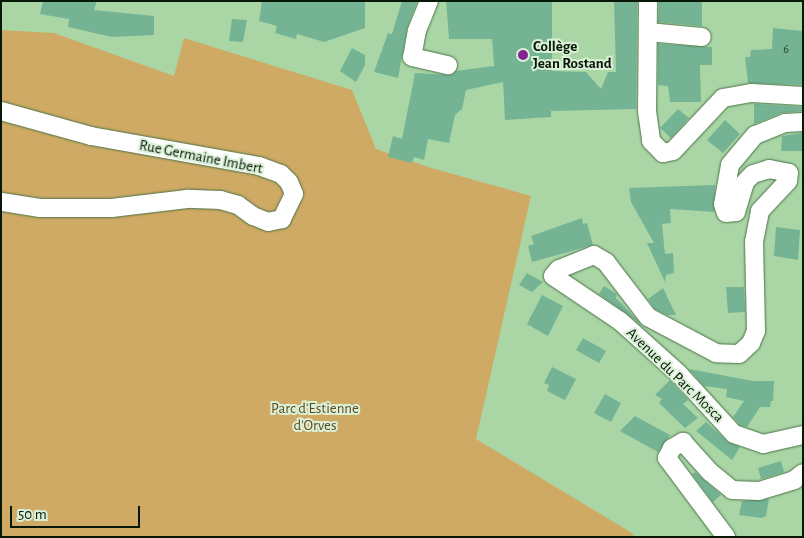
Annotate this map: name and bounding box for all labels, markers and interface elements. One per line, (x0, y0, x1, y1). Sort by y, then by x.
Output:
place label: Collège Jean Rostand (533, 37, 612, 72)
house number: 6 (783, 43, 789, 57)
marker: Collège Jean Rostand (517, 49, 529, 61)
street label: Rue Germaine Imbert (138, 136, 264, 178)
street label: Avenue du Parc Mosca (623, 324, 727, 426)
park label: Parc d'Estienne d'Orves (271, 399, 359, 434)
scale bar (12, 496, 142, 528)
text: 50 m (18, 507, 47, 522)

